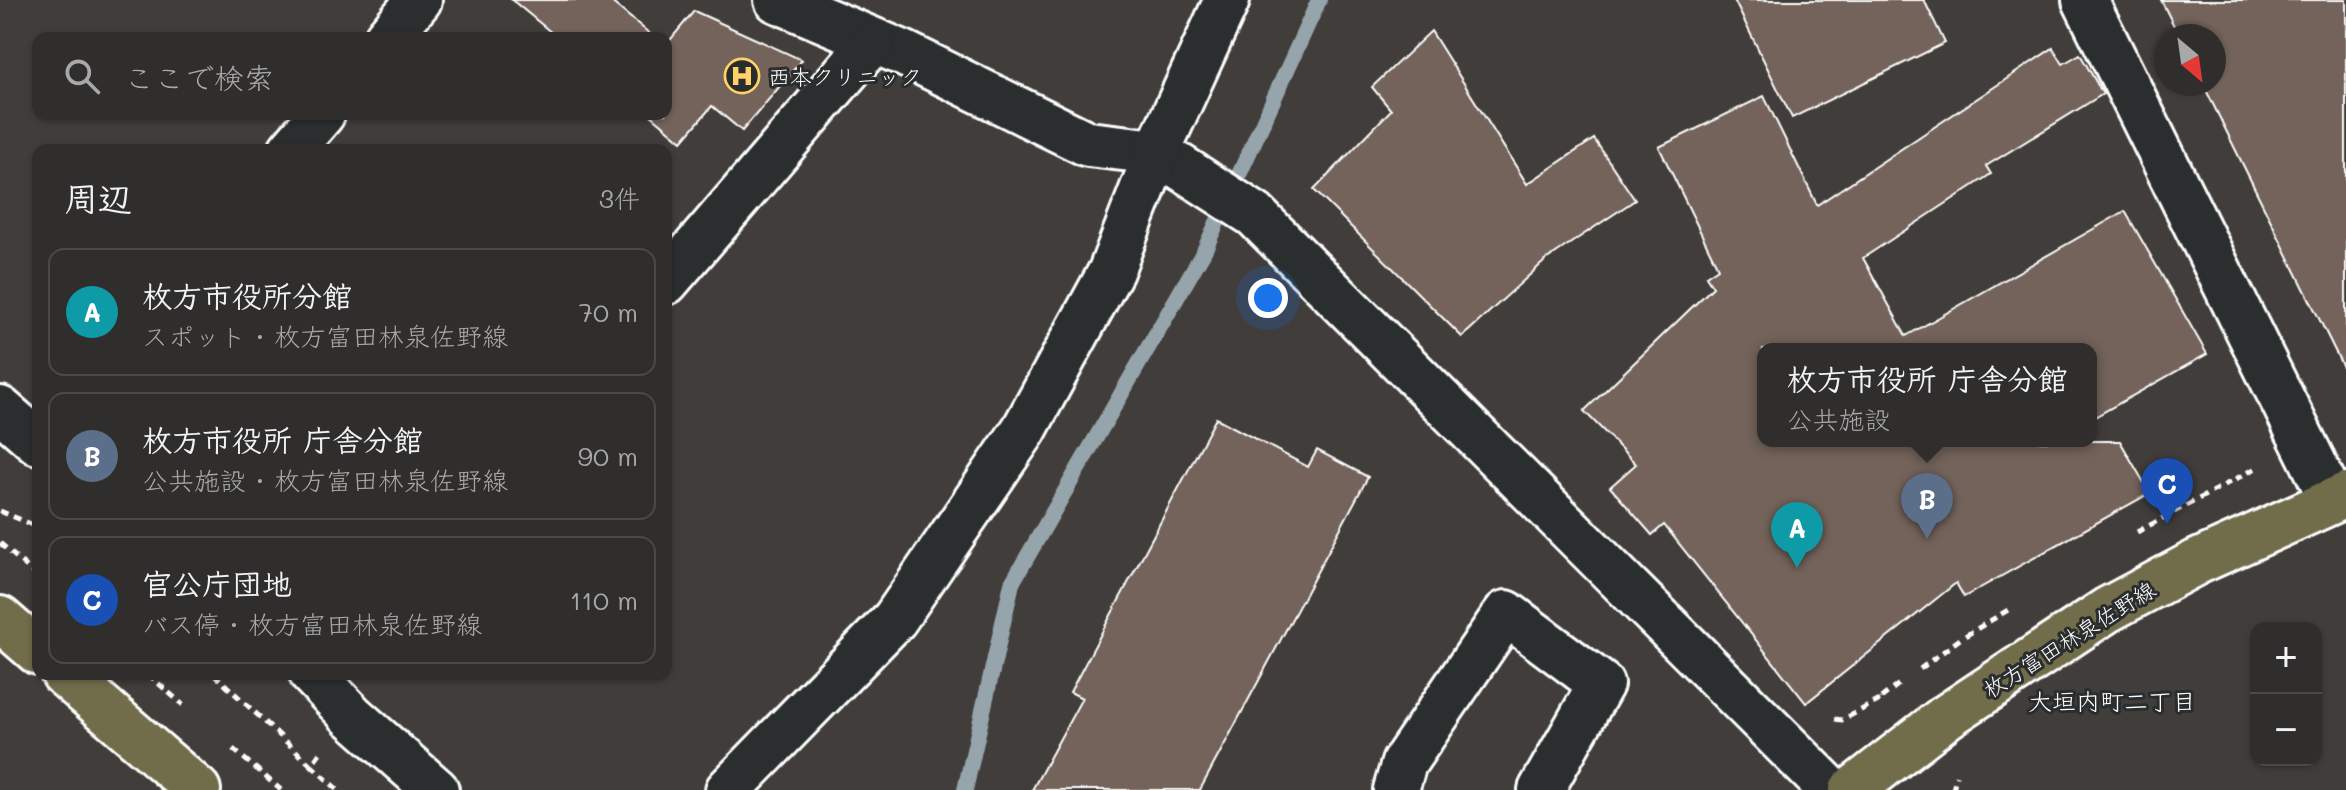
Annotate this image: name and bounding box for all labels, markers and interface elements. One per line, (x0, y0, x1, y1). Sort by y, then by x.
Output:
north arrow (2154, 24, 2226, 96)
search box (32, 32, 672, 120)
icon: search (60, 54, 104, 98)
text: ここで検索 (124, 57, 274, 97)
hospital icon: 西本クリニック (723, 57, 761, 95)
place label: 西本クリニック (768, 62, 922, 91)
text: 周辺 (64, 175, 132, 220)
text: 3件 (599, 181, 640, 215)
text: 枚方市役所分館 (142, 275, 352, 315)
your location (1248, 278, 1288, 318)
text: A (83, 295, 101, 329)
text: 70 m (578, 295, 638, 329)
text: スポット · 枚方富田林泉佐野線 (142, 319, 508, 353)
popup (1757, 343, 2097, 447)
text: 枚方市役所 庁舎分館 (1787, 358, 2067, 398)
text: 公共施設 (1787, 402, 1891, 436)
text: 枚方市役所 庁舎分館 (142, 419, 423, 459)
text: B (83, 439, 101, 473)
text: 90 m (578, 439, 638, 473)
pin: C (2141, 458, 2193, 524)
text: 公共施設 · 枚方富田林泉佐野線 (142, 463, 508, 497)
pin: B (1901, 473, 1953, 539)
pin: A (1771, 502, 1823, 568)
text: 官公庁団地 (142, 563, 292, 603)
street label: 枚方富田林泉佐野線 (1977, 574, 2161, 704)
text: C (82, 583, 102, 617)
text: 110 m (570, 583, 638, 617)
text: バス停 · 枚方富田林泉佐野線 (142, 607, 482, 641)
map controls (2250, 622, 2322, 766)
button: + (2250, 622, 2322, 694)
district label: 大垣内町二丁目 (2028, 685, 2196, 716)
button: − (2250, 694, 2322, 766)

